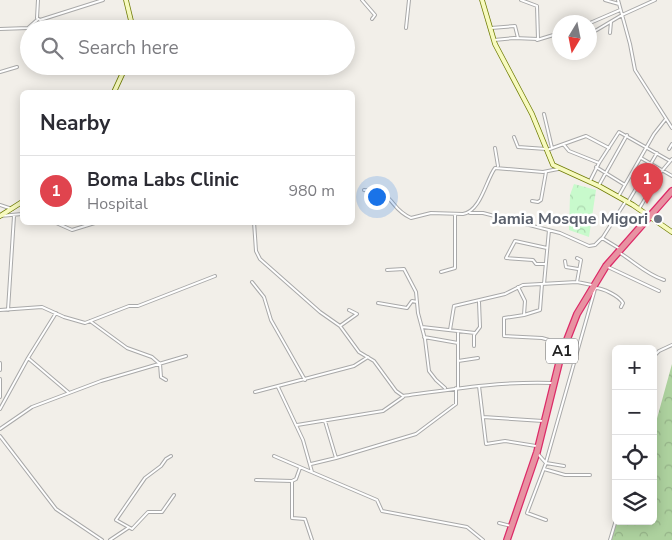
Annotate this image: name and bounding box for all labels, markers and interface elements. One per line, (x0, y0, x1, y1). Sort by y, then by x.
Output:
north arrow (552, 15, 597, 60)
search box (20, 20, 355, 75)
icon: search (38, 34, 66, 62)
text: Search here (78, 35, 179, 61)
text: Nearby (40, 109, 110, 137)
pin: 1 (631, 163, 663, 204)
text: Boma Labs Clinic (87, 167, 239, 193)
text: 1 (51, 180, 61, 202)
text: 980 m (288, 180, 335, 202)
your location (364, 184, 390, 210)
text: Hospital (87, 193, 148, 215)
place label: Jamia Mosque Migori (491, 208, 648, 230)
marker: Jamia Mosque Migori (652, 213, 664, 225)
road number: A1 (546, 338, 578, 364)
map controls (612, 345, 657, 525)
button: + (612, 345, 657, 390)
button: − (612, 390, 657, 435)
button: locate (612, 435, 657, 480)
button: layers (612, 480, 657, 525)

